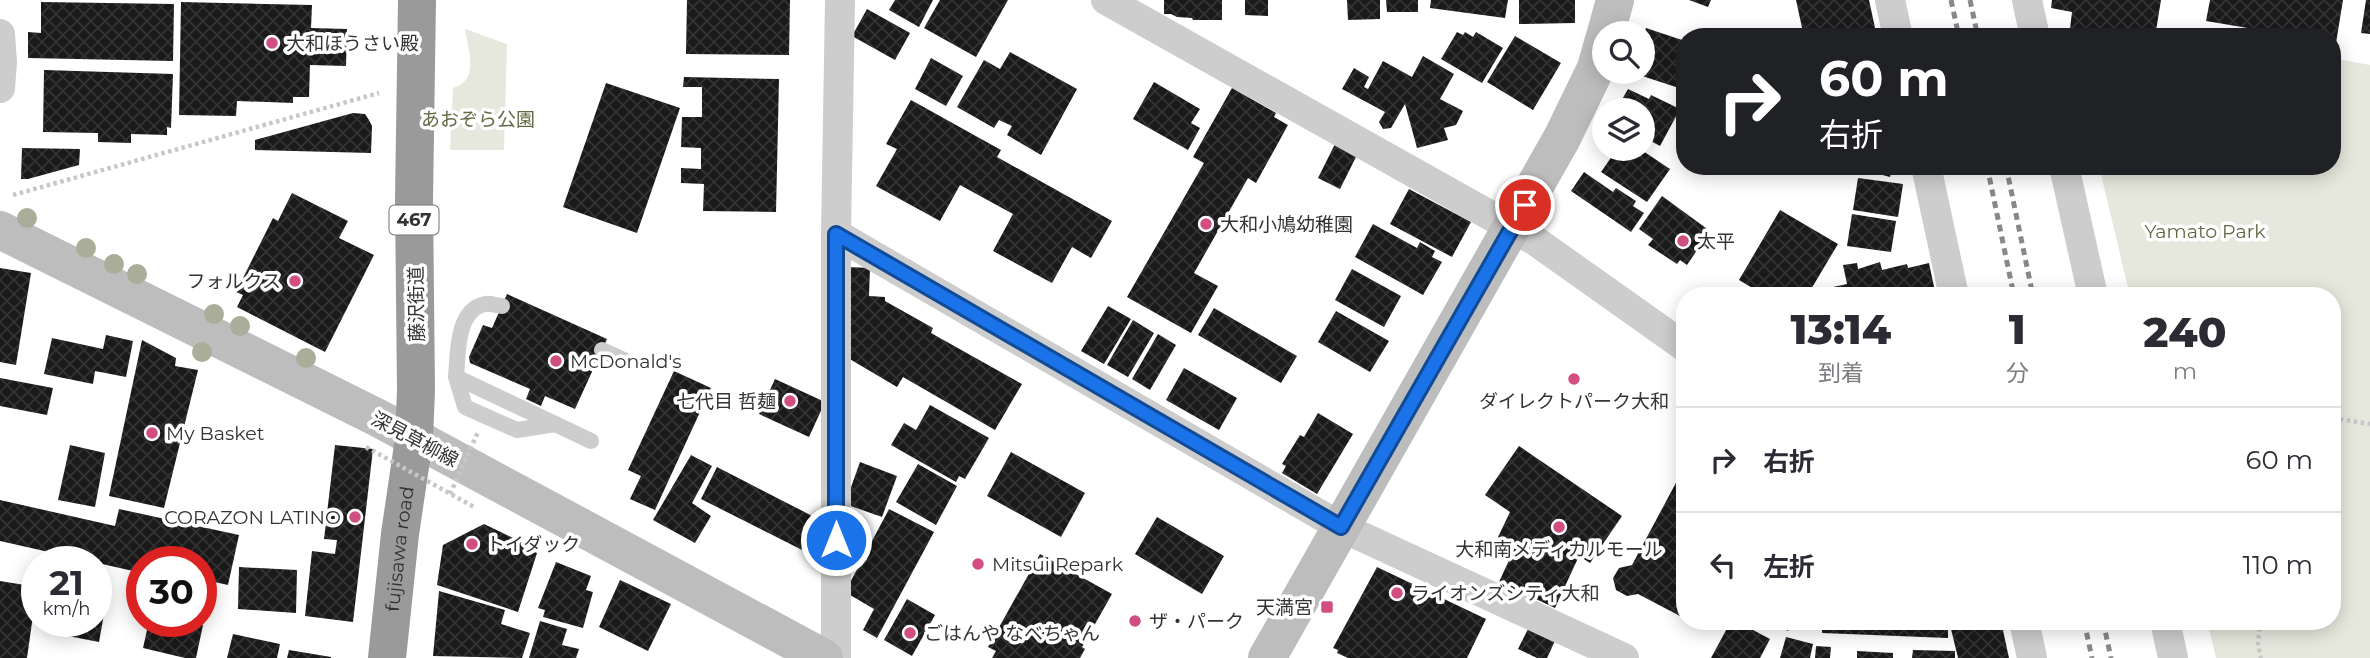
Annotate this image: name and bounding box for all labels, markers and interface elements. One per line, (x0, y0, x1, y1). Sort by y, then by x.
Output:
map controls (1592, 21, 1655, 161)
button: search (1592, 21, 1655, 84)
place label: 大和ほうさい殿 (286, 32, 419, 55)
marker: 大和ほうさい殿 (264, 35, 280, 51)
text: 60 m (1819, 49, 1949, 108)
icon: right (1704, 56, 1795, 147)
button: layers (1592, 98, 1655, 161)
park label: あおぞら公園 (421, 108, 535, 131)
text: 右折 (1819, 115, 1883, 154)
pin (1495, 175, 1555, 235)
icon: arrive (1506, 186, 1544, 224)
road number: 467 (390, 205, 438, 234)
place label: 大和小鳩幼稚園 (1220, 213, 1353, 236)
marker: 大和小鳩幼稚園 (1198, 216, 1214, 232)
park label: Yamato Park (2144, 220, 2266, 243)
place label: 太平 (1697, 230, 1735, 253)
marker: 太平 (1675, 233, 1691, 249)
street label: 藤沢街道 (404, 266, 429, 342)
place label: フォルクス (187, 270, 281, 293)
marker: フォルクス (287, 273, 303, 289)
text: 13:14 (1791, 303, 1891, 355)
text: 1 (2009, 303, 2026, 355)
text: 240 (2143, 306, 2226, 358)
place label: McDonald's (570, 350, 682, 373)
marker: McDonald's (548, 353, 564, 369)
text: m (2173, 357, 2197, 385)
text: 到着 (1818, 359, 1864, 387)
text: 分 (2006, 359, 2029, 387)
marker: ダイレクトパーク大和 (1566, 371, 1582, 387)
place label: 七代目 哲麺 (676, 390, 776, 413)
place label: ダイレクトパーク大和 (1479, 390, 1669, 413)
marker: 七代目 哲麺 (782, 393, 798, 409)
street label: 深見草柳線 (367, 407, 462, 472)
place label: My Basket (166, 422, 265, 445)
marker: My Basket (144, 425, 160, 441)
icon: right (1704, 441, 1742, 479)
text: 60 m (2246, 444, 2313, 476)
text: 右折 (1763, 446, 1815, 478)
street label: fujisawa road (381, 485, 419, 612)
position arrow (799, 503, 873, 577)
place label: CORAZON LATINO (164, 506, 341, 529)
marker: CORAZON LATINO (347, 509, 363, 525)
marker: 大和南メディカルモール (1551, 519, 1567, 535)
place label: トイダック (486, 533, 580, 556)
marker: トイダック (464, 536, 480, 552)
place label: 大和南メディカルモール (1455, 538, 1663, 561)
speed limit sign: 30 (126, 546, 217, 637)
icon: left (1704, 546, 1742, 584)
text: 110 m (2243, 549, 2313, 581)
text: 左折 (1763, 551, 1815, 583)
place label: Mitsui Repark (992, 553, 1124, 576)
marker: Mitsui Repark (970, 556, 986, 572)
text: 21 (49, 561, 84, 604)
place label: ライオンズシティ大和 (1411, 582, 1599, 605)
marker: ライオンズシティ大和 (1389, 585, 1405, 601)
place label: 天満宮 (1256, 596, 1313, 619)
text: km/h (42, 598, 91, 620)
marker: 天満宮 (1319, 599, 1335, 615)
place label: ザ・パーク (1149, 610, 1244, 633)
marker: ザ・パーク (1127, 613, 1143, 629)
place label: ごはんや なべちゃん (924, 622, 1100, 645)
marker: ごはんや なべちゃん (902, 625, 918, 641)

